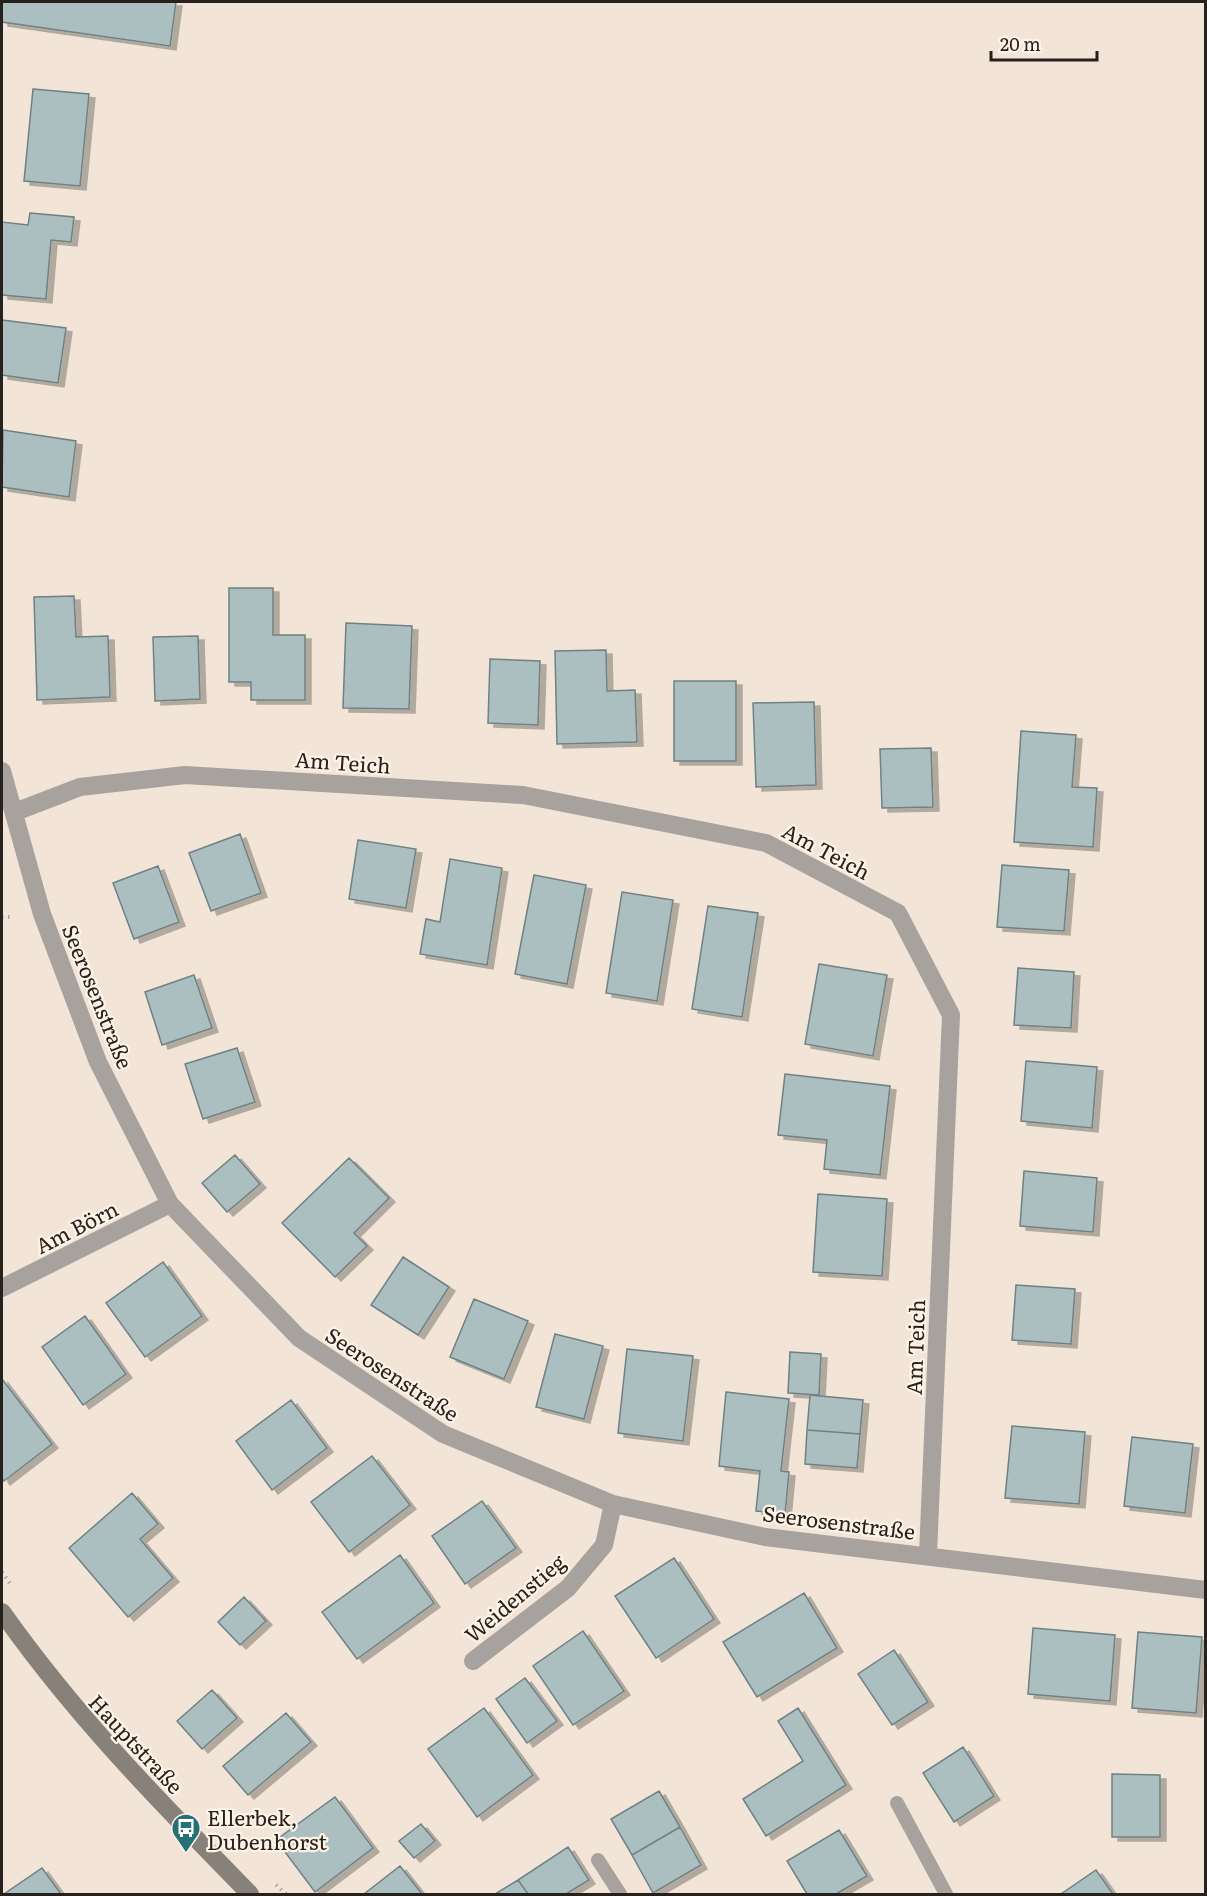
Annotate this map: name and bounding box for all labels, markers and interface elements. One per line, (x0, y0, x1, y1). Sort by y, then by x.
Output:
scale bar (991, 24, 1098, 62)
text: 20 m (1000, 30, 1041, 57)
street label: Am Teich (294, 742, 392, 780)
street label: Am Teich (777, 814, 877, 886)
street label: Seerosenstraße (56, 919, 142, 1073)
street label: Am Börn (29, 1192, 123, 1260)
street label: Am Teich (897, 1299, 931, 1395)
street label: Seerosenstraße (320, 1318, 466, 1428)
street label: Seerosenstraße (761, 1496, 917, 1546)
street label: Weidenstieg (457, 1545, 571, 1649)
street label: Hauptstraße (83, 1686, 191, 1800)
place label: Ellerbek, Dubenhorst (207, 1801, 327, 1856)
bus stop icon: Ellerbek, Dubenhorst (170, 1812, 202, 1854)

